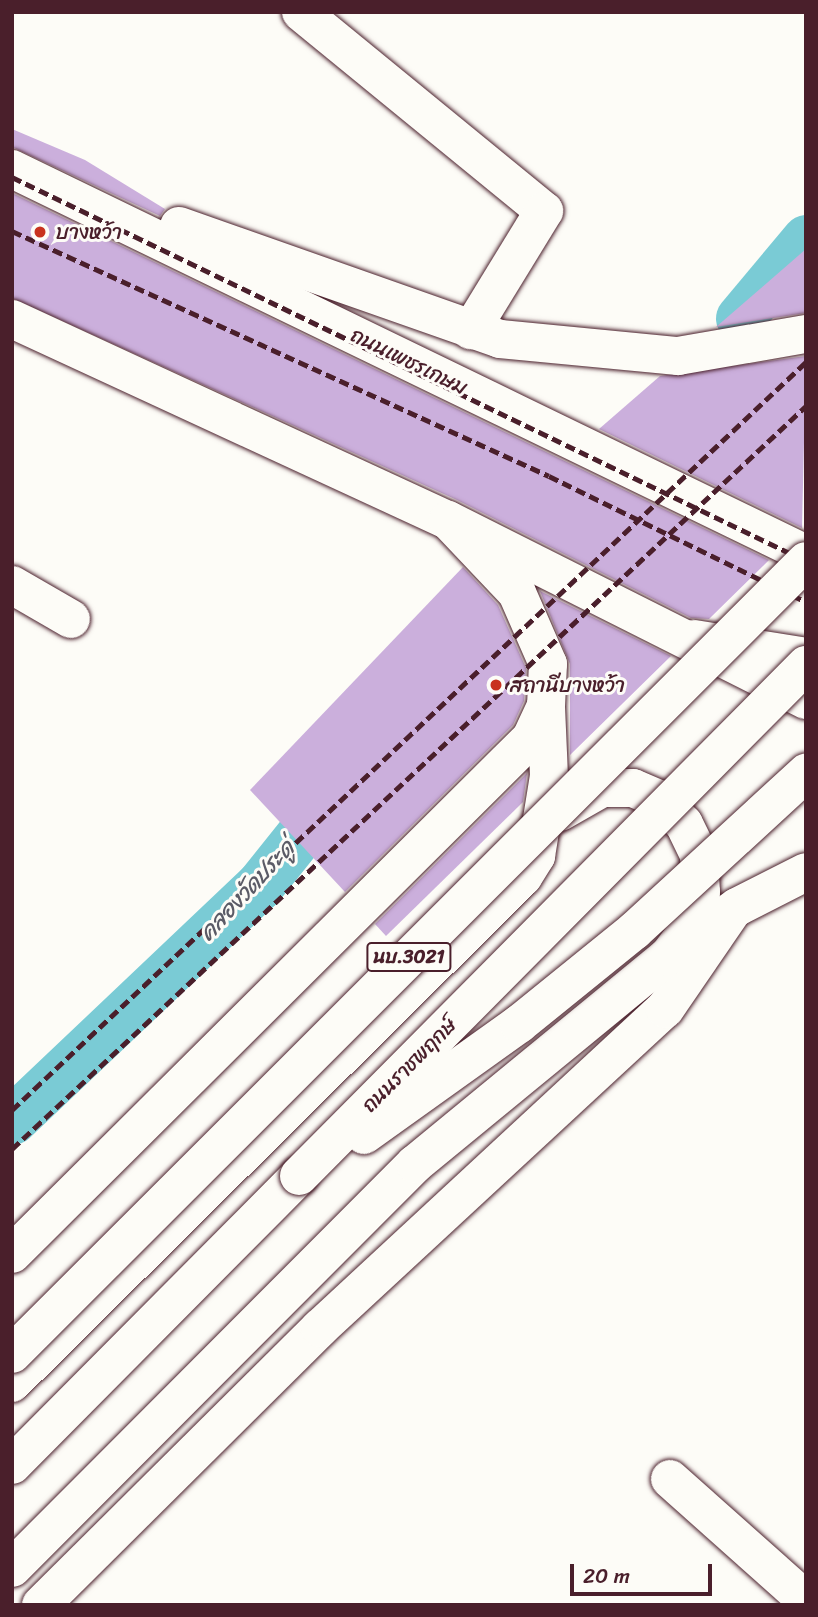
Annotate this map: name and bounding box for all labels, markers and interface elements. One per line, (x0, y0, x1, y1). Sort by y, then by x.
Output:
place label: บางหว้า (56, 219, 122, 245)
marker: บางหว้า (30, 222, 50, 242)
street label: ถนนเพชรเกษม (347, 322, 471, 400)
place label: สถานีบางหว้า (510, 672, 625, 698)
marker: สถานีบางหว้า (488, 677, 504, 693)
water label: คลองวัดประดู่ (194, 835, 300, 947)
road number: นบ.3021 (365, 942, 453, 973)
street label: ถนนราชพฤกษ์ (356, 1012, 462, 1118)
scale bar (573, 1550, 715, 1594)
text: 20 m (583, 1557, 630, 1595)

